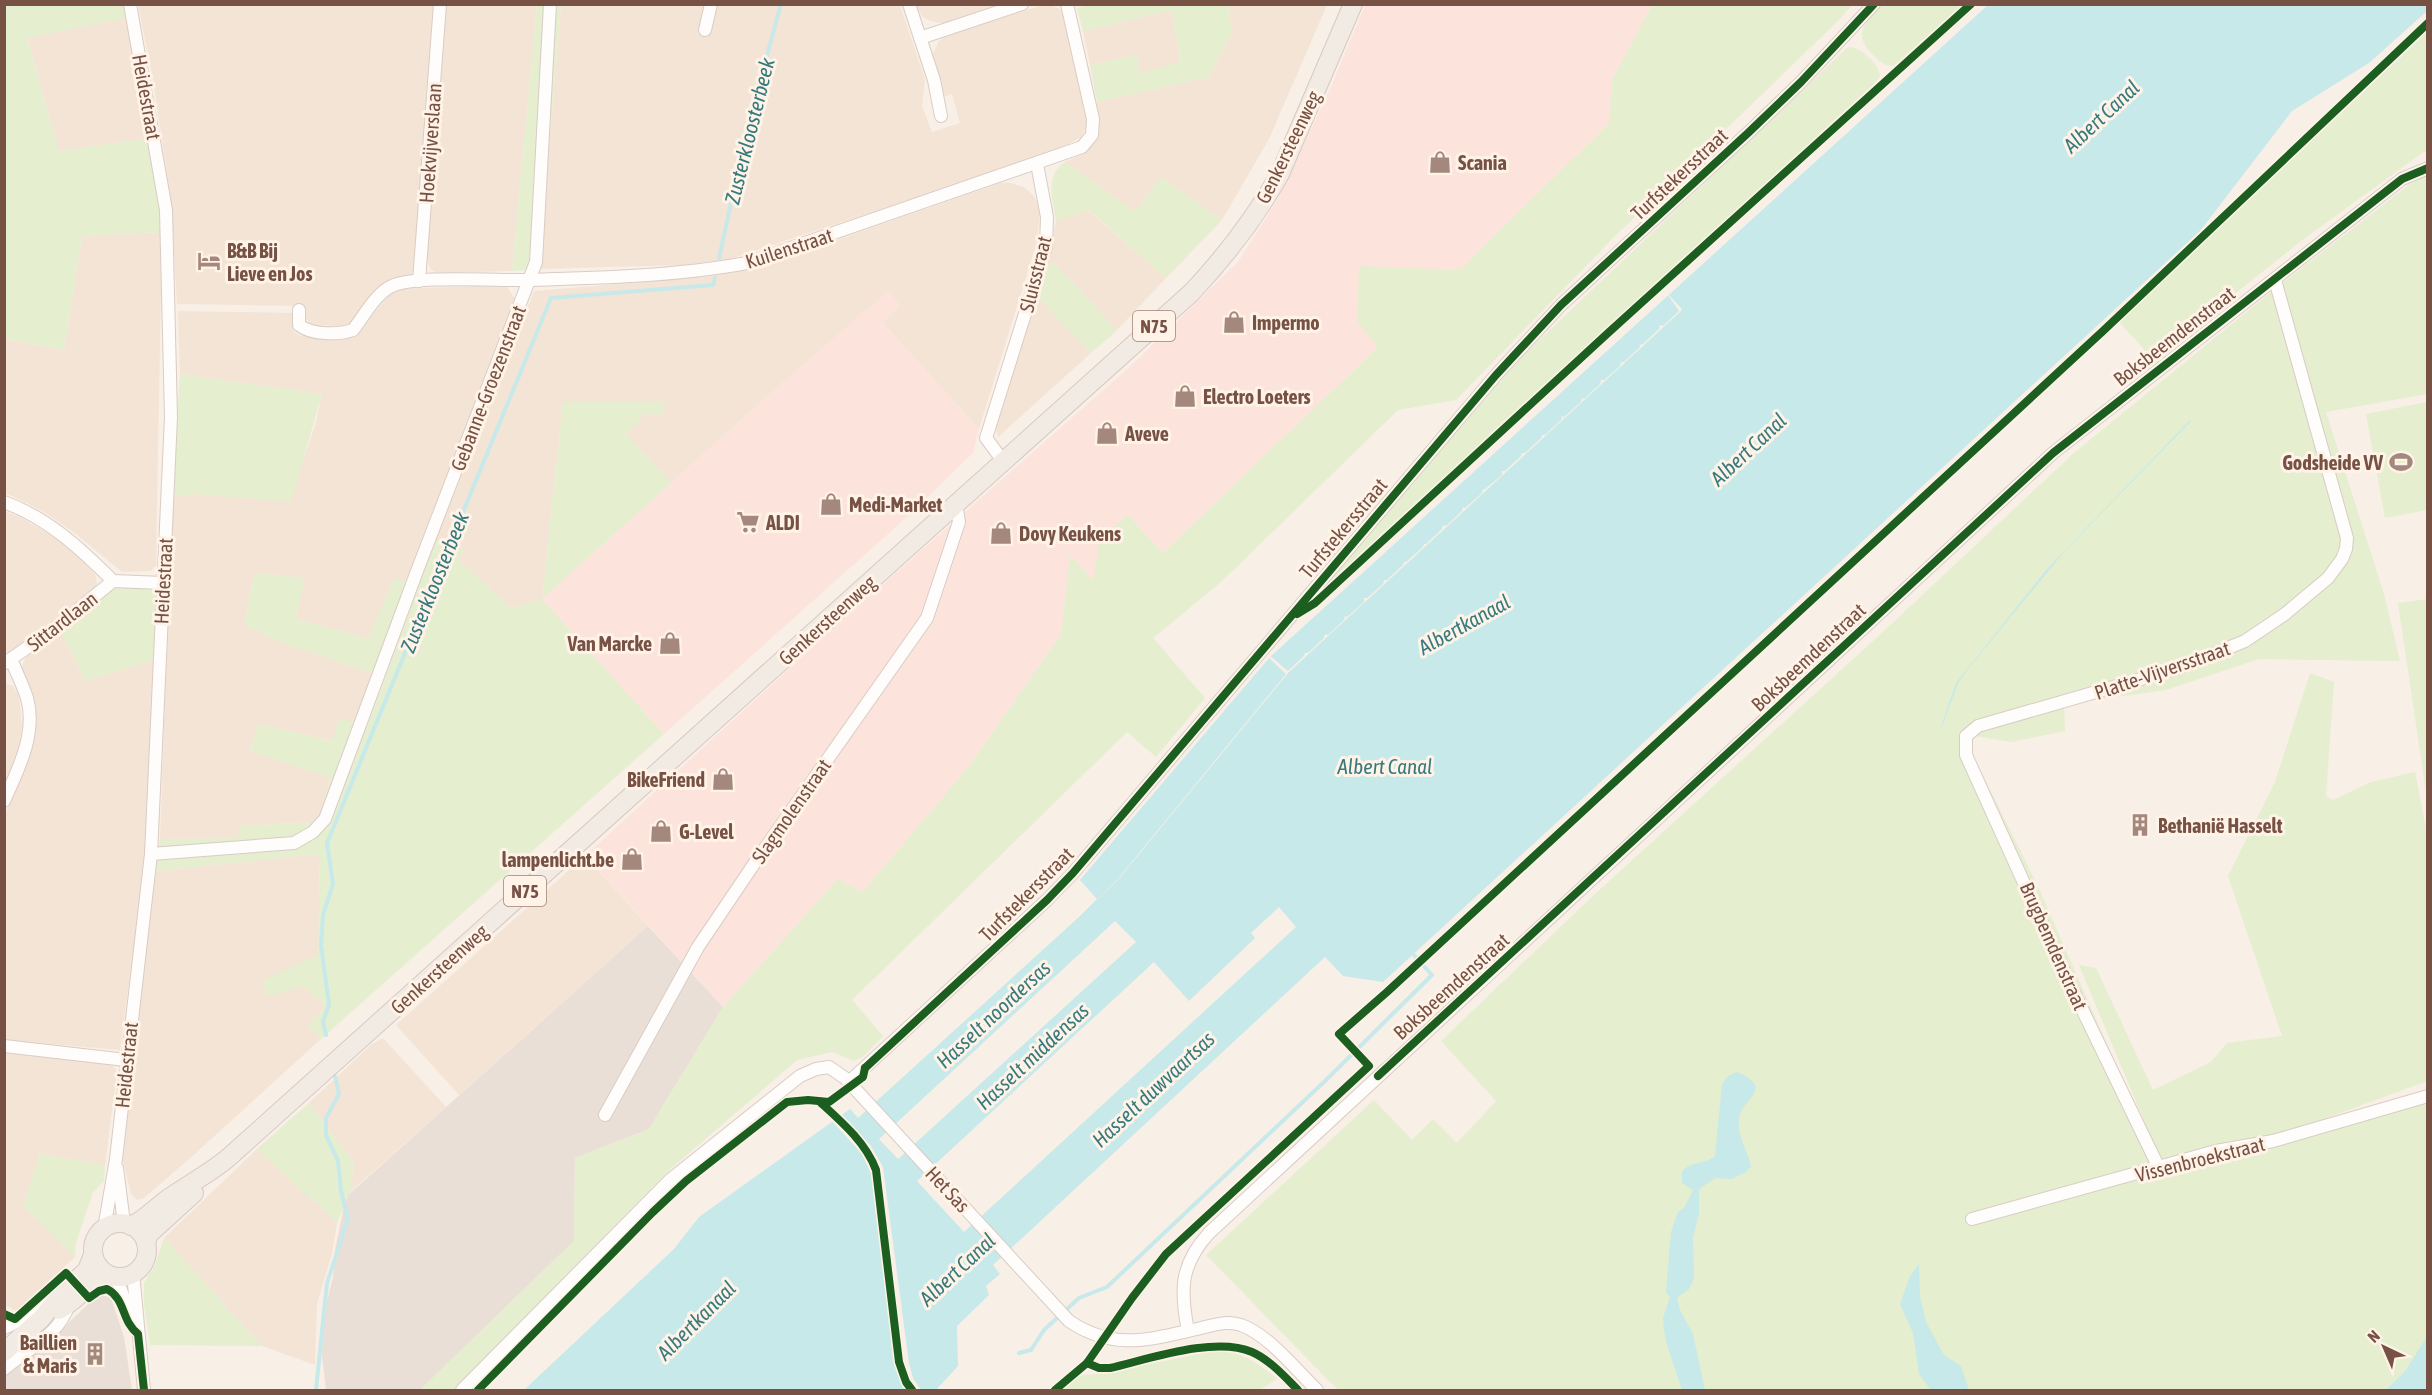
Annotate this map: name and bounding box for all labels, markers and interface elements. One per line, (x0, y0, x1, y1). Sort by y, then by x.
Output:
street label: Heidestraat (128, 52, 166, 142)
water label: Zusterkloosterbeek (719, 55, 779, 206)
water label: Albert Canal (2057, 75, 2144, 158)
street label: Hoekvijverslaan (414, 82, 446, 204)
street label: Genkersteenweg (1251, 87, 1325, 207)
street label: Turfstekersstraat (1626, 123, 1732, 225)
shop icon: Scania (1427, 149, 1453, 175)
place label: Scania (1458, 151, 1507, 174)
street label: Kuilenstraat (742, 223, 836, 273)
street label: Sluisstraat (1014, 233, 1056, 314)
place label: B&B Bij Lieve en Jos (227, 239, 312, 285)
hotel icon: B&B Bij Lieve en Jos (196, 248, 222, 274)
street label: Boksbeemdenstraat (2109, 281, 2239, 391)
street label: Gebanne-Groezenstraat (446, 302, 530, 474)
shop icon: Impermo (1221, 309, 1247, 335)
road number: N75 (1133, 311, 1175, 341)
place label: Impermo (1252, 311, 1320, 334)
shop icon: Electro Loeters (1172, 383, 1198, 409)
place label: Electro Loeters (1203, 385, 1311, 408)
water label: Albert Canal (1704, 408, 1791, 491)
shop icon: Aveve (1094, 420, 1120, 446)
place label: Aveve (1124, 422, 1169, 445)
sports icon: Godsheide VV (2388, 449, 2414, 475)
place label: Godsheide VV (2282, 451, 2383, 474)
street label: Turfstekersstraat (1295, 473, 1392, 583)
shop icon: Medi-Market (818, 491, 844, 517)
place label: Medi-Market (849, 493, 943, 516)
water label: Zusterkloosterbeek (395, 507, 473, 656)
supermarket icon: ALDI (735, 509, 761, 535)
place label: ALDI (765, 511, 800, 534)
shop icon: Dovy Keukens (988, 520, 1014, 546)
place label: Dovy Keukens (1019, 522, 1121, 545)
street label: Heidestraat (149, 537, 177, 625)
street label: Genkersteenweg (774, 570, 881, 670)
street label: Sittardlaan (22, 586, 102, 656)
water label: Albertkanaal (1413, 589, 1514, 660)
street label: Boksbeemdenstraat (1746, 598, 1870, 716)
shop icon: Van Marcke (657, 630, 683, 656)
place label: Van Marcke (567, 632, 652, 655)
street label: Platte-Vijversstraat (2091, 636, 2233, 704)
street label: Slagmolenstraat (747, 754, 836, 868)
water label: Albert Canal (1337, 754, 1432, 778)
shop icon: BikeFriend (710, 766, 736, 792)
place label: BikeFriend (627, 768, 705, 791)
building icon: Bethanië Hasselt (2127, 812, 2153, 838)
place label: Bethanië Hasselt (2158, 814, 2283, 837)
shop icon: G-Level (648, 818, 674, 844)
place label: G-Level (679, 820, 734, 843)
street label: Turfstekersstraat (974, 842, 1078, 946)
shop icon: lampenlicht.be (619, 846, 645, 872)
place label: lampenlicht.be (502, 848, 614, 871)
road number: N75 (504, 876, 546, 906)
street label: Brugbemdenstraat (2016, 878, 2093, 1014)
street label: Genkersteenweg (386, 919, 493, 1019)
street label: Boksbeemdenstraat (1388, 928, 1514, 1044)
water label: Hasselt noordersas (931, 955, 1055, 1073)
water label: Hasselt middensas (971, 998, 1093, 1114)
street label: Heidestraat (110, 1021, 142, 1109)
water label: Hasselt duwvaartsas (1087, 1026, 1219, 1152)
street label: Vissenbroekstraat (2133, 1132, 2267, 1186)
street label: Het Sas (921, 1161, 975, 1217)
water label: Albert Canal (913, 1228, 1000, 1311)
water label: Albertkanaal (651, 1276, 740, 1365)
north arrow (2354, 1317, 2414, 1377)
text: N (2364, 1326, 2383, 1346)
place label: Baillien & Maris (20, 1331, 77, 1377)
building icon: Baillien & Maris (82, 1341, 108, 1367)

